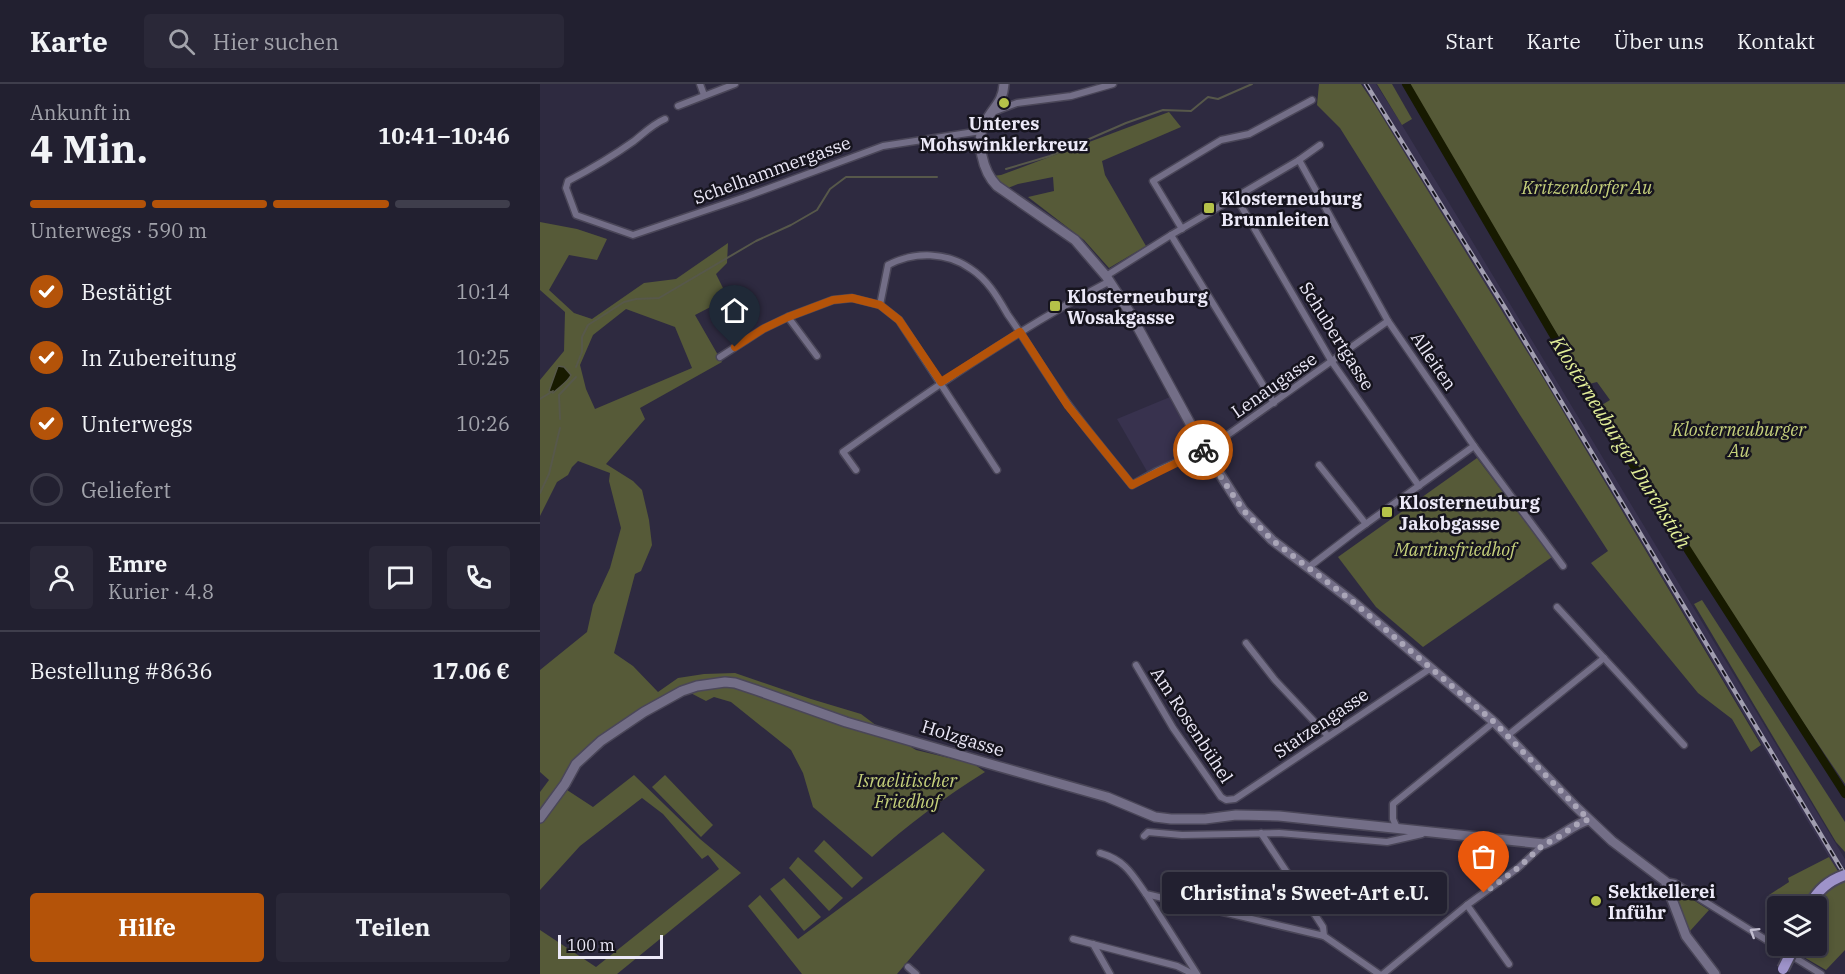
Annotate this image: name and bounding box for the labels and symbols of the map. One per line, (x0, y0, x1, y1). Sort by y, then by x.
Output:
marker: Unteres Mohswinklerkreuz (997, 96, 1011, 110)
place label: Unteres Mohswinklerkreuz (920, 112, 1088, 156)
street label: Schelhammergasse (690, 131, 854, 209)
park label: Kritzendorfer Au (1521, 176, 1653, 199)
place label: Klosterneuburg Brunnleiten (1221, 187, 1362, 231)
marker: Klosterneuburg Brunnleiten (1202, 201, 1216, 215)
street label: Schubertgasse (1294, 277, 1380, 395)
pin (709, 285, 760, 347)
place label: Klosterneuburg Wosakgasse (1067, 285, 1208, 329)
marker: Klosterneuburg Wosakgasse (1048, 299, 1062, 313)
street label: Alleiten (1406, 327, 1462, 395)
water label: Klosterneuburger Durchstich (1544, 330, 1698, 554)
street label: Lenaugasse (1227, 347, 1321, 423)
park label: Klosterneuburger Au (1671, 418, 1807, 462)
courier (1173, 420, 1233, 480)
place label: Klosterneuburg Jakobgasse (1399, 491, 1540, 535)
marker: Klosterneuburg Jakobgasse (1380, 505, 1394, 519)
park label: Martinsfriedhof (1393, 538, 1519, 561)
street label: Am Rosenbühel (1146, 663, 1238, 787)
street label: Statzengasse (1269, 683, 1373, 763)
street label: Holzgasse (919, 714, 1007, 762)
park label: Israelitischer Friedhof (856, 769, 958, 813)
pin (1458, 831, 1509, 893)
callout: Christina's Sweet-Art e.U. (1163, 872, 1448, 914)
place label: Sektkellerei Inführ (1608, 880, 1715, 924)
marker: Sektkellerei Inführ (1589, 894, 1603, 908)
one-way arrow (1750, 928, 1760, 940)
scale bar (558, 932, 663, 960)

